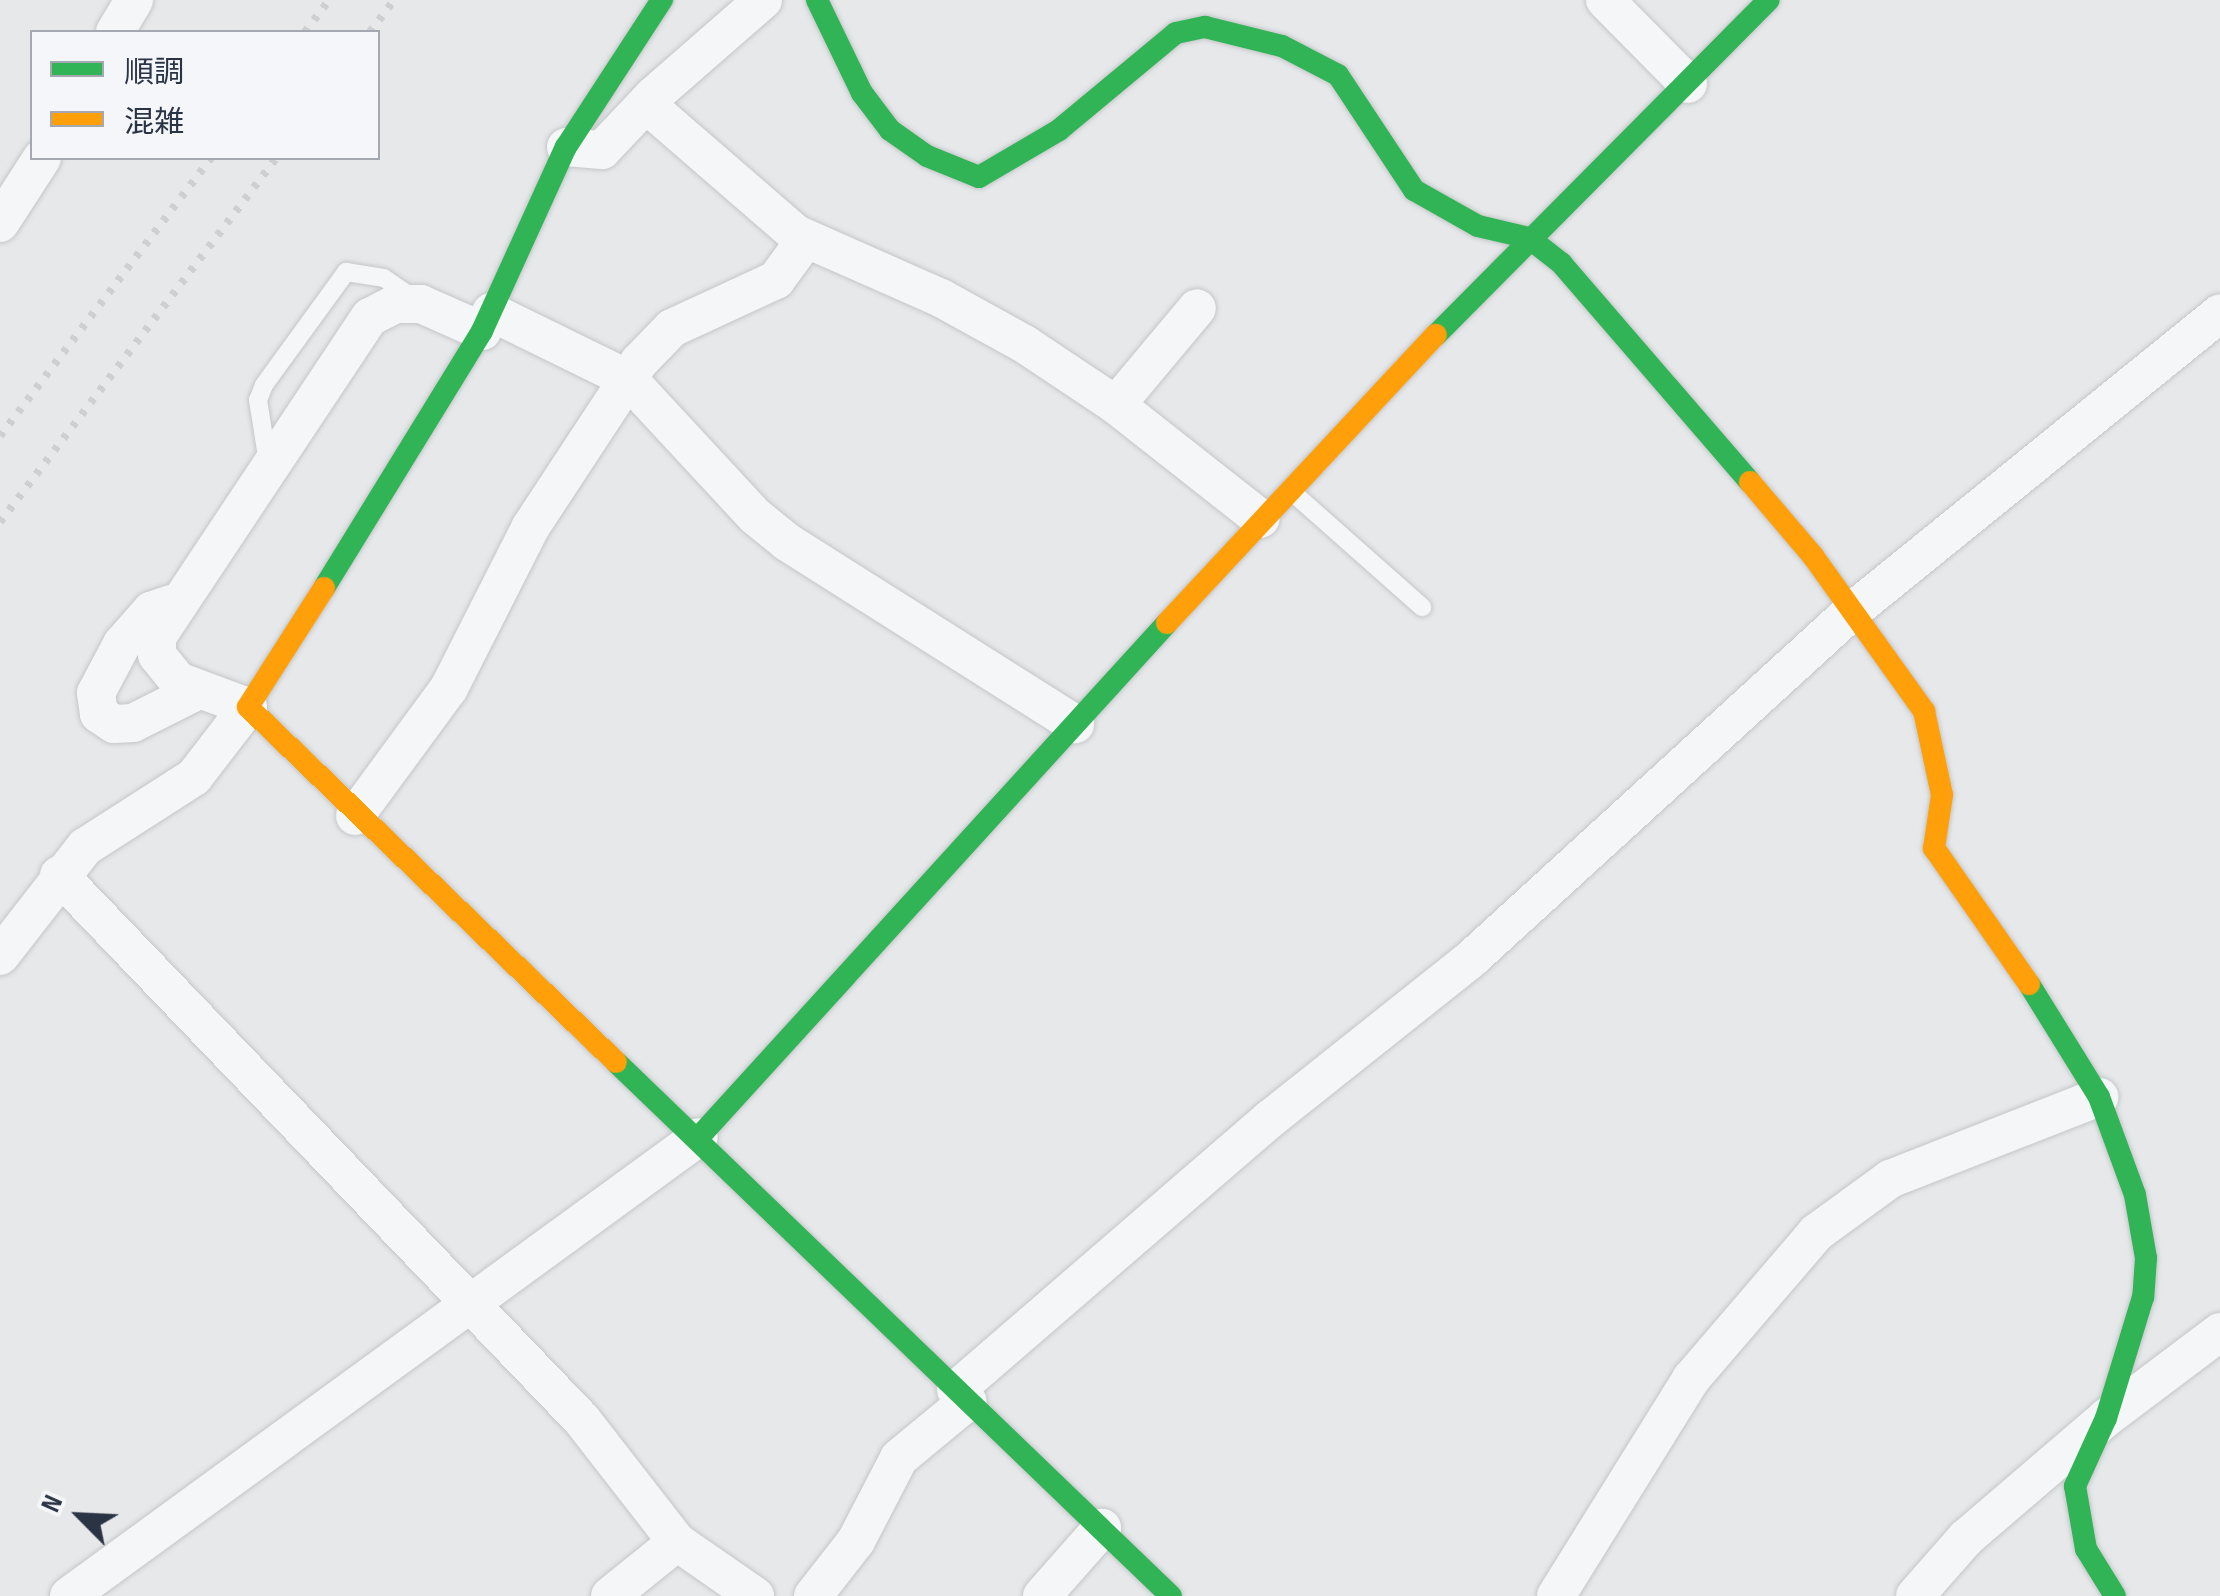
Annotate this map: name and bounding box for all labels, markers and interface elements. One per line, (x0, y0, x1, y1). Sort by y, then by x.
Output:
legend (30, 30, 380, 160)
text: 順調 (124, 55, 184, 91)
text: 混雑 (124, 105, 184, 141)
north arrow (30, 1466, 130, 1566)
text: N (34, 1490, 70, 1517)

